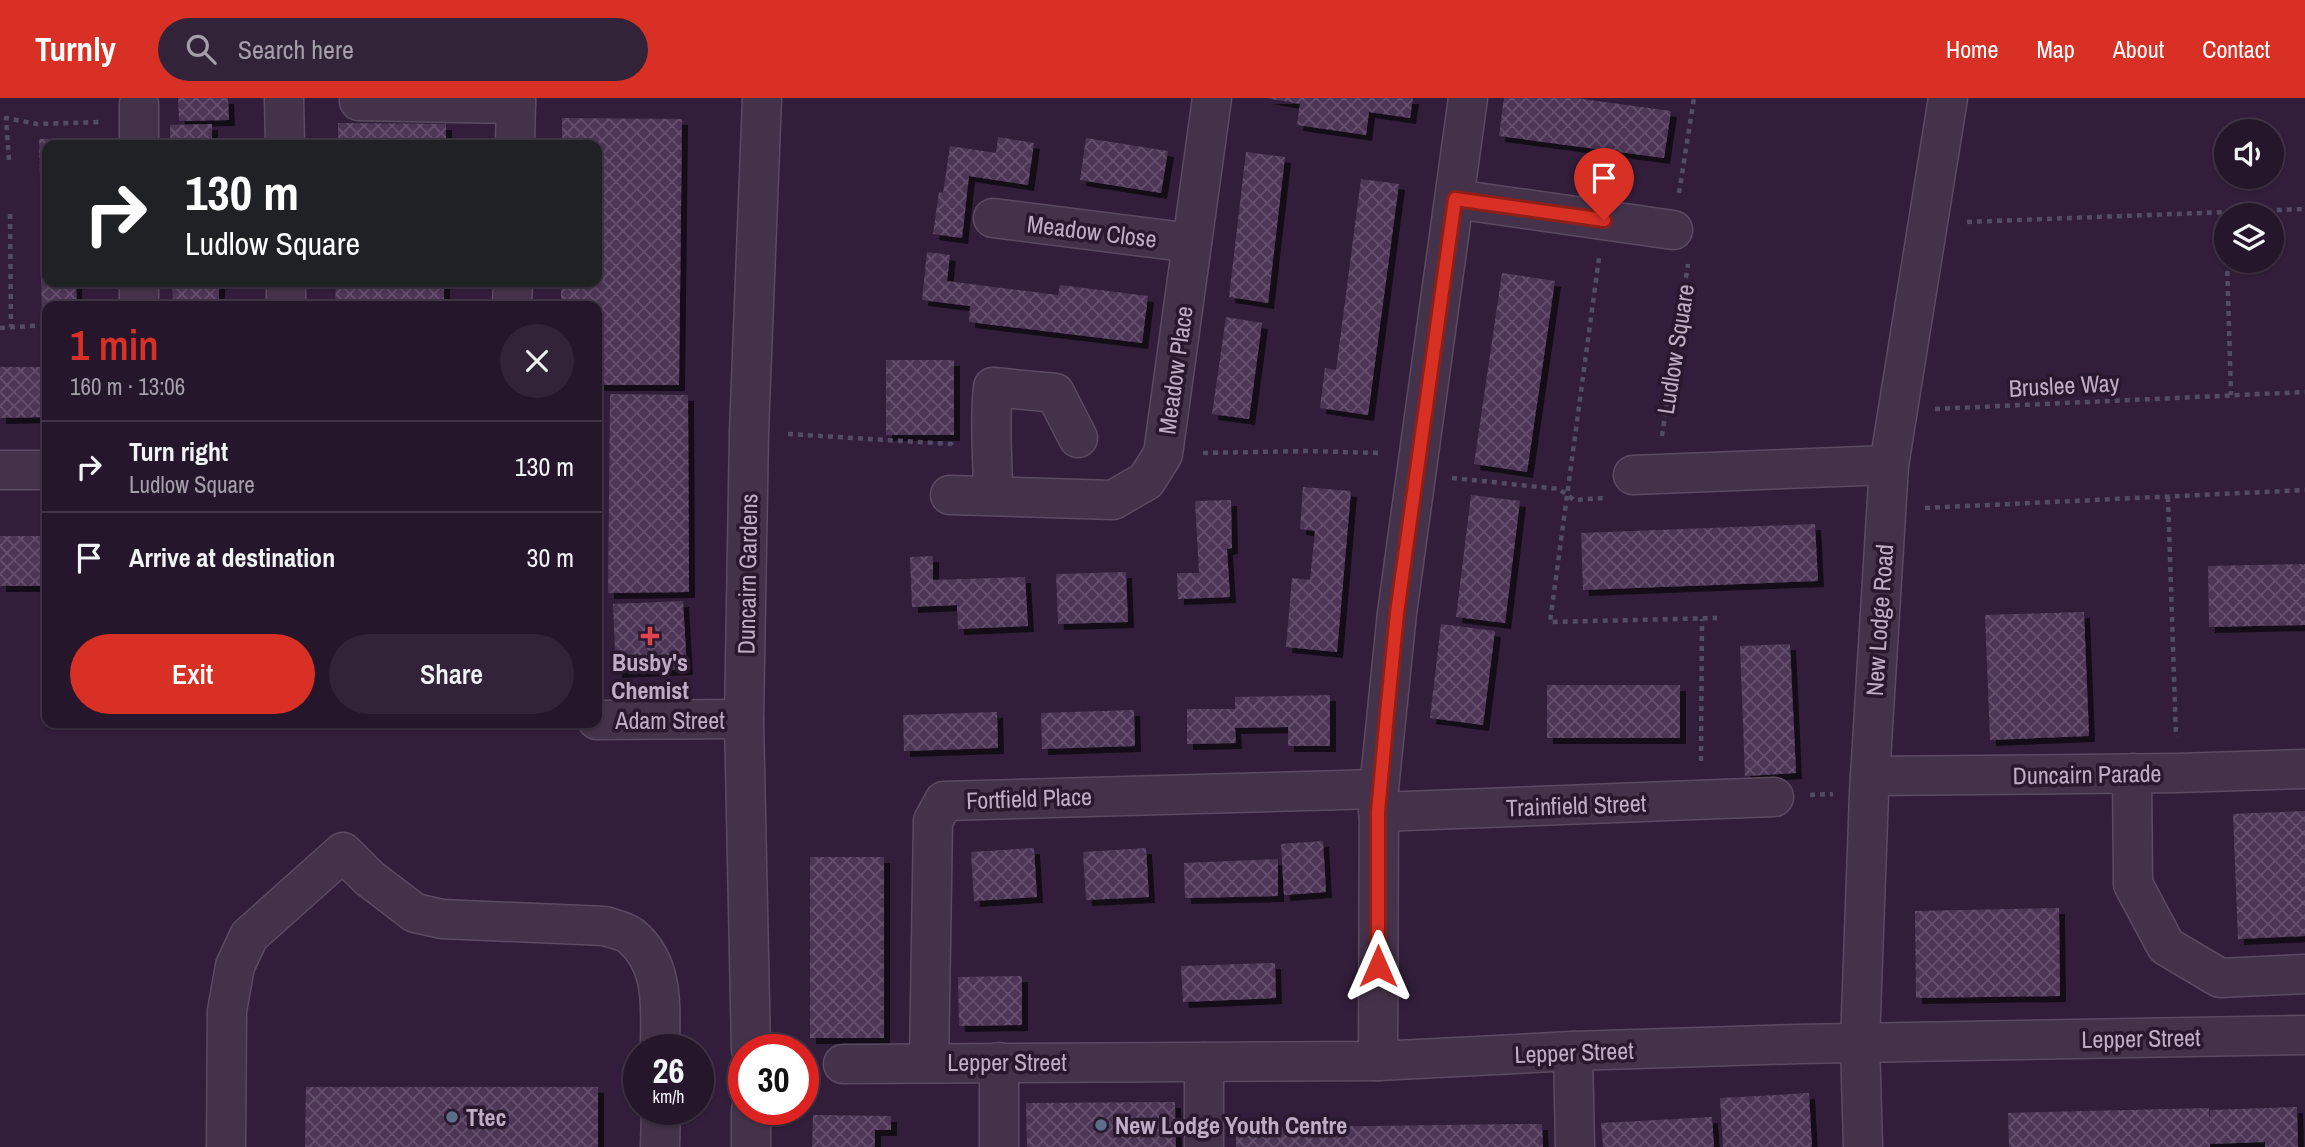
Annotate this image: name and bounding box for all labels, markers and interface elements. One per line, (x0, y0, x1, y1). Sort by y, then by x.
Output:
search box (158, 18, 648, 81)
text: Turnly (35, 27, 116, 71)
icon: search (182, 30, 220, 68)
text: Search here (238, 32, 354, 67)
text: Home (1946, 33, 1998, 65)
text: Map (2036, 33, 2075, 65)
text: About (2113, 33, 2164, 65)
text: Contact (2202, 33, 2270, 65)
map controls (2214, 119, 2284, 273)
button: sound (2214, 119, 2284, 189)
pin (1574, 148, 1634, 220)
text: 130 m (185, 159, 299, 225)
icon: arrive (1585, 159, 1623, 197)
icon: right (70, 168, 161, 259)
button: layers (2214, 203, 2284, 273)
street label: Meadow Close (1025, 207, 1159, 255)
text: Ludlow Square (185, 222, 360, 265)
street label: Ludlow Square (1649, 282, 1701, 416)
street label: Meadow Place (1150, 304, 1200, 436)
text: 1 min (70, 317, 159, 373)
button: close (500, 324, 574, 398)
street label: Bruslee Way (2008, 366, 2120, 404)
text: 160 m · 13:06 (70, 371, 185, 402)
text: Turn right (129, 434, 228, 469)
icon: right (70, 448, 108, 486)
text: 130 m (515, 449, 574, 484)
text: Ludlow Square (129, 469, 255, 500)
street label: Duncairn Gardens (730, 493, 764, 655)
icon: arrive (70, 539, 108, 577)
text: Arrive at destination (129, 540, 335, 575)
text: 30 m (527, 540, 574, 575)
street label: New Lodge Road (1858, 543, 1900, 697)
marker: Busby's Chemist (642, 628, 658, 644)
button: Exit (70, 634, 315, 714)
button: Share (329, 634, 574, 714)
place label: Busby's Chemist (611, 646, 689, 706)
street label: Adam Street (614, 704, 725, 736)
street label: Duncairn Parade (2012, 757, 2162, 791)
street label: Fortfield Place (966, 780, 1092, 816)
street label: Trainfield Street (1505, 787, 1647, 823)
position arrow (1341, 929, 1415, 1003)
street label: Lepper Street (2081, 1021, 2201, 1055)
speed limit sign: 30 (728, 1034, 819, 1125)
street label: Lepper Street (1514, 1034, 1635, 1070)
street label: Lepper Street (947, 1046, 1067, 1078)
text: 26 (653, 1047, 684, 1094)
text: km/h (653, 1084, 685, 1109)
place label: Ttec (466, 1101, 507, 1133)
marker: Ttec (444, 1109, 460, 1125)
place label: New Lodge Youth Centre (1115, 1109, 1347, 1141)
marker: New Lodge Youth Centre (1093, 1117, 1109, 1133)

